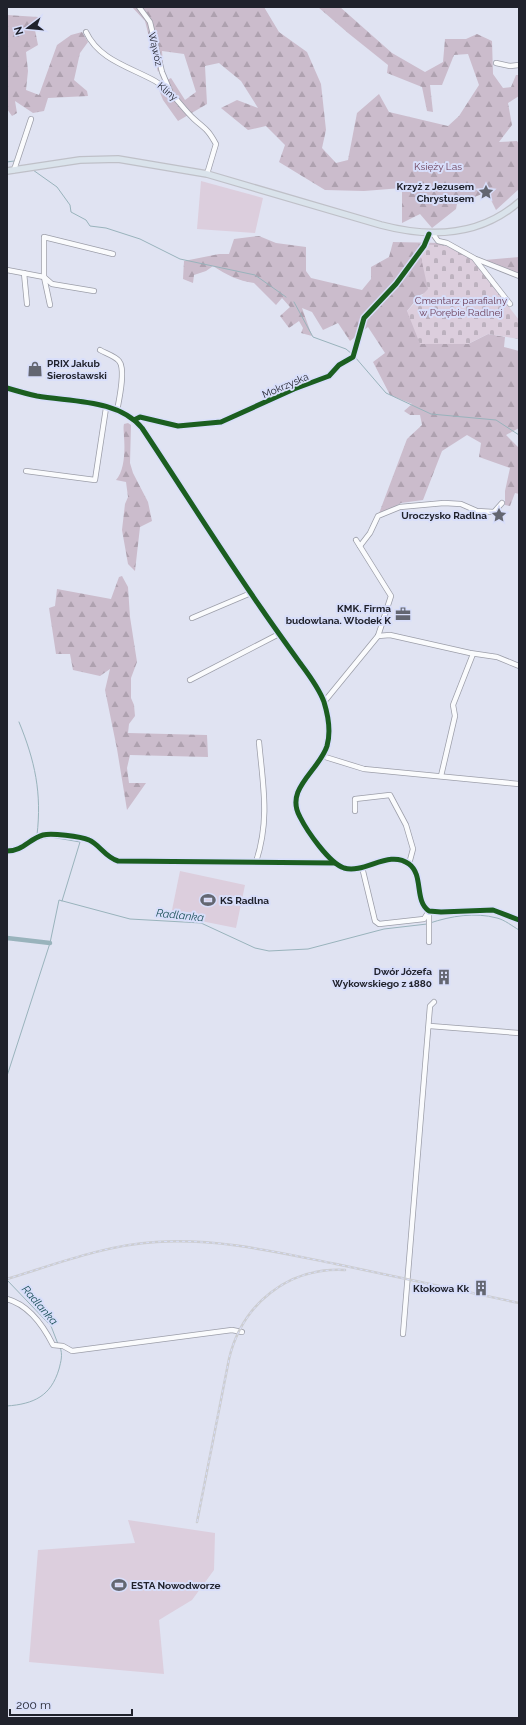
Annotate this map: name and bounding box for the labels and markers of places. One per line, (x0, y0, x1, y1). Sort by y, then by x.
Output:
place label: Krzyż z Jezusem Chrystusem (397, 181, 474, 204)
place icon: Krzyż z Jezusem Chrystusem (477, 183, 495, 201)
place label: PRIX Jakub Sierosławski (47, 358, 107, 381)
shop icon: PRIX Jakub Sierosławski (26, 360, 44, 378)
place icon: Uroczysko Radlna (490, 506, 508, 524)
place label: Uroczysko Radlna (401, 510, 487, 521)
place label: KMK. Firma budowlana. Włodek K (286, 603, 391, 626)
office icon: KMK. Firma budowlana. Włodek K (394, 605, 412, 623)
sports icon: KS Radlna (199, 891, 217, 909)
place label: KS Radlna (220, 895, 269, 906)
place label: Dwór Józefa Wykowskiego z 1880 (332, 966, 432, 989)
building icon: Dwór Józefa Wykowskiego z 1880 (435, 968, 453, 986)
building icon: Kłokowa Kk (472, 1279, 490, 1297)
place label: Kłokowa Kk (413, 1283, 469, 1294)
sports icon: ESTA Nowodworze (110, 1576, 128, 1594)
place label: ESTA Nowodworze (131, 1580, 221, 1591)

